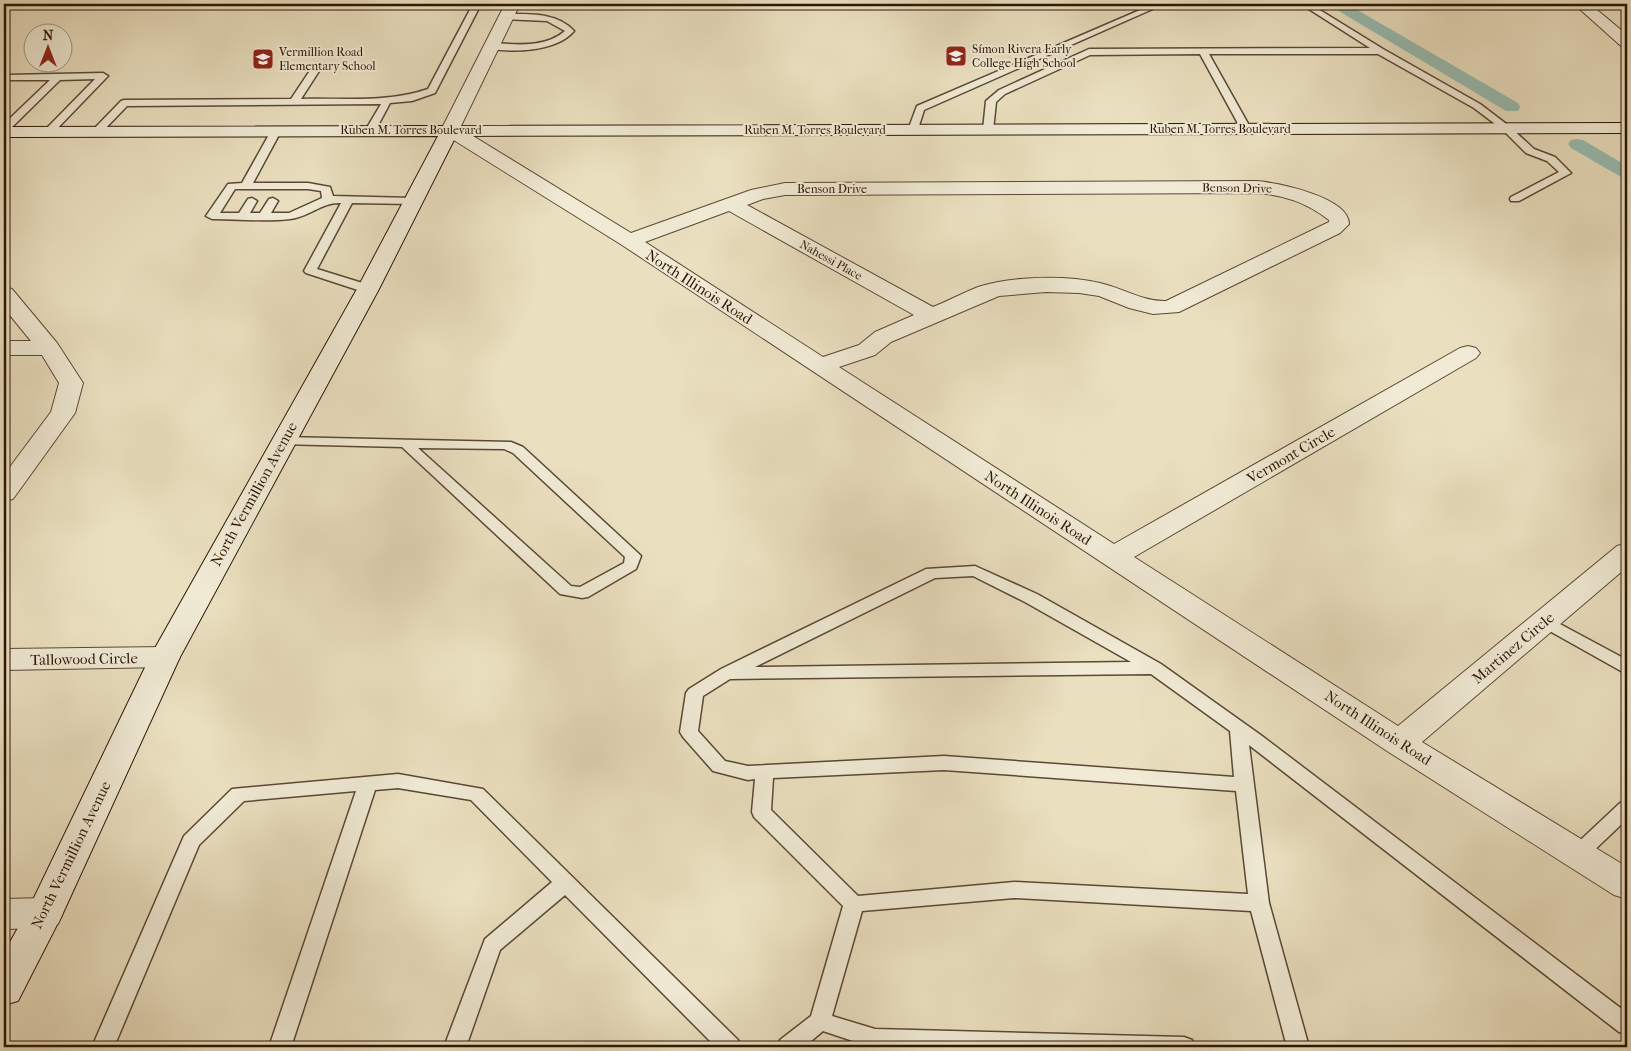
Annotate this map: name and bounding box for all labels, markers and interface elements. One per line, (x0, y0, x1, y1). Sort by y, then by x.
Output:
north arrow (22, 22, 72, 72)
text: N (43, 27, 54, 44)
place label: Símon Rivera Early College High School (972, 42, 1076, 70)
school or university icon: Símon Rivera Early College High School (944, 44, 968, 68)
place label: Vermillion Road Elementary School (278, 45, 376, 73)
school or university icon: Vermillion Road Elementary School (251, 47, 275, 71)
street label: Ruben M. Torres Boulevard (1149, 122, 1291, 136)
street label: Ruben M. Torres Boulevard (340, 123, 482, 137)
street label: Ruben M. Torres Boulevard (744, 123, 886, 137)
street label: Benson Drive (1202, 180, 1272, 196)
street label: Benson Drive (797, 182, 867, 196)
street label: Nahessi Place (797, 237, 865, 283)
street label: North Illinois Road (642, 246, 756, 329)
street label: North Vermillion Avenue (207, 418, 301, 569)
street label: Vermont Circle (1243, 422, 1339, 488)
street label: North Illinois Road (981, 467, 1095, 550)
street label: Martinez Circle (1468, 608, 1558, 688)
street label: Tallowood Circle (30, 649, 138, 669)
street label: North Illinois Road (1321, 687, 1435, 770)
street label: North Vermillion Avenue (27, 778, 115, 932)

